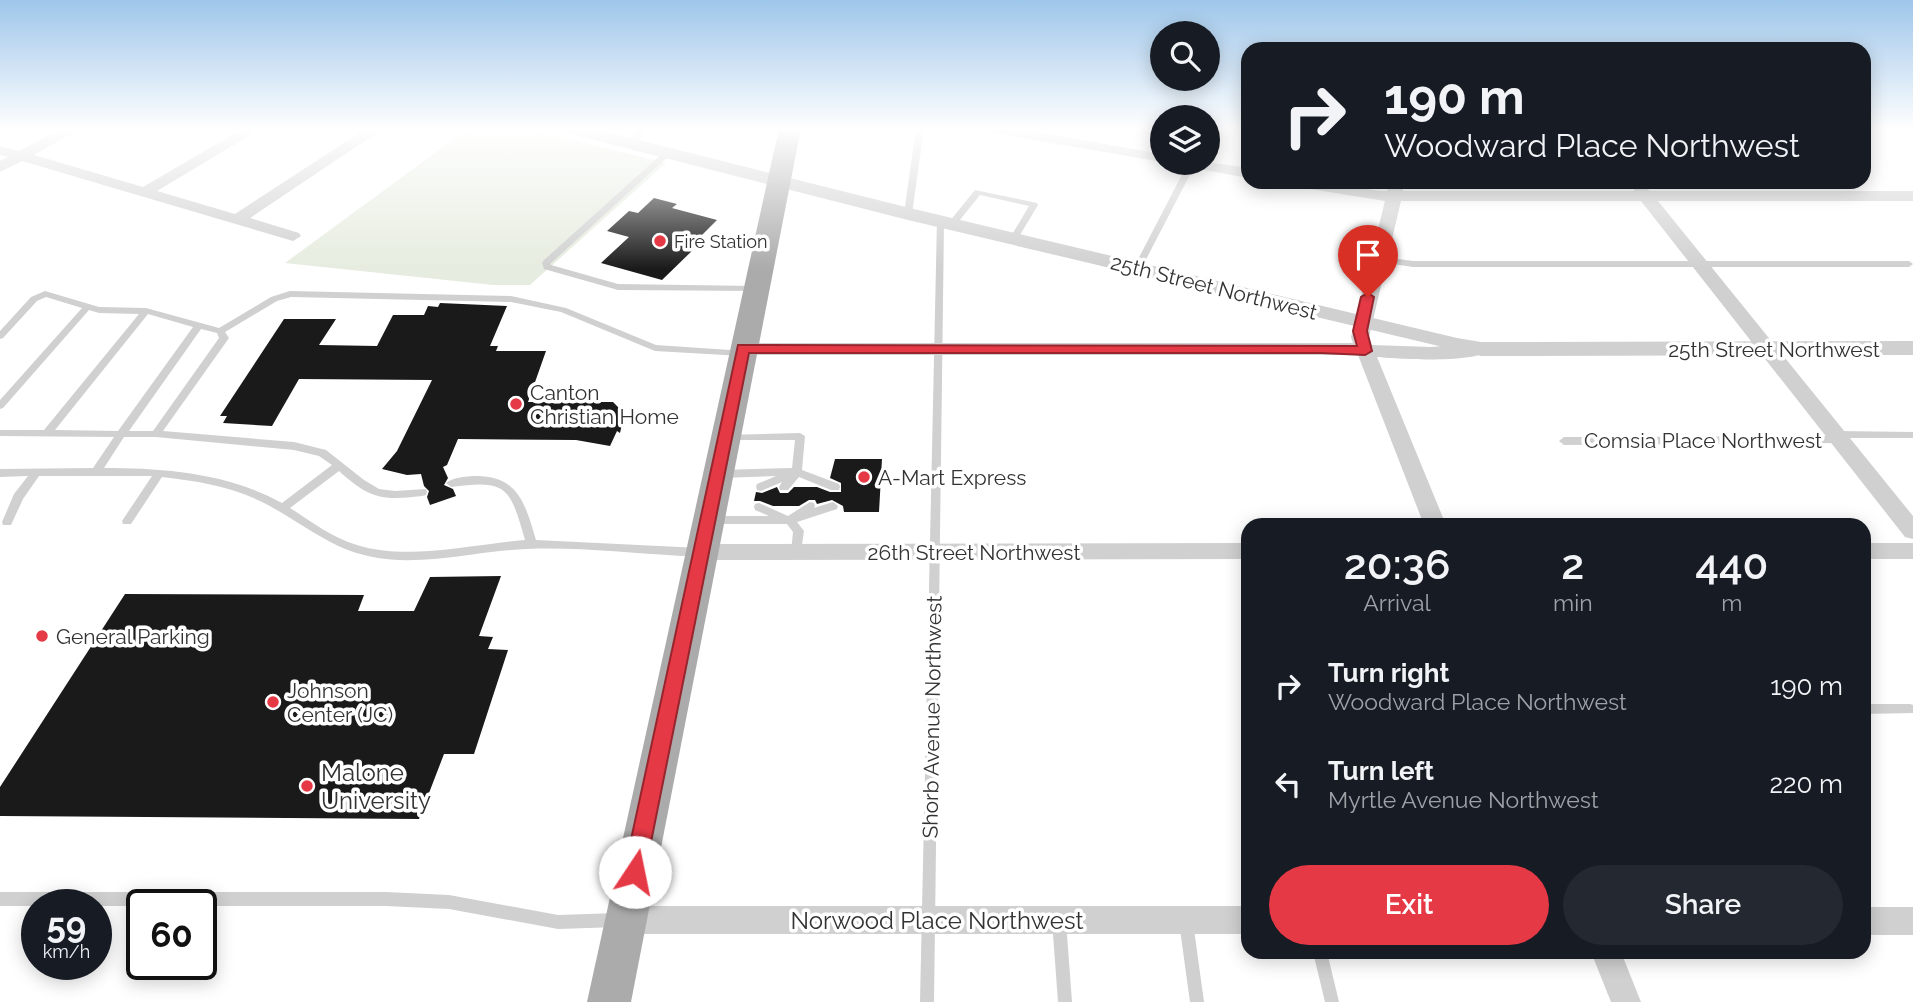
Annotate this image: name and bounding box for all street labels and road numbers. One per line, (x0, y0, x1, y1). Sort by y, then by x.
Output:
street label: 25th Street Northwest (1108, 249, 1320, 325)
street label: 25th Street Northwest (1668, 337, 1880, 362)
street label: Comsia Place Northwest (1584, 428, 1822, 453)
street label: 26th Street Northwest (868, 540, 1080, 565)
street label: Shorb Avenue Northwest (917, 595, 947, 839)
street label: Norwood Place Northwest (790, 906, 1084, 935)

